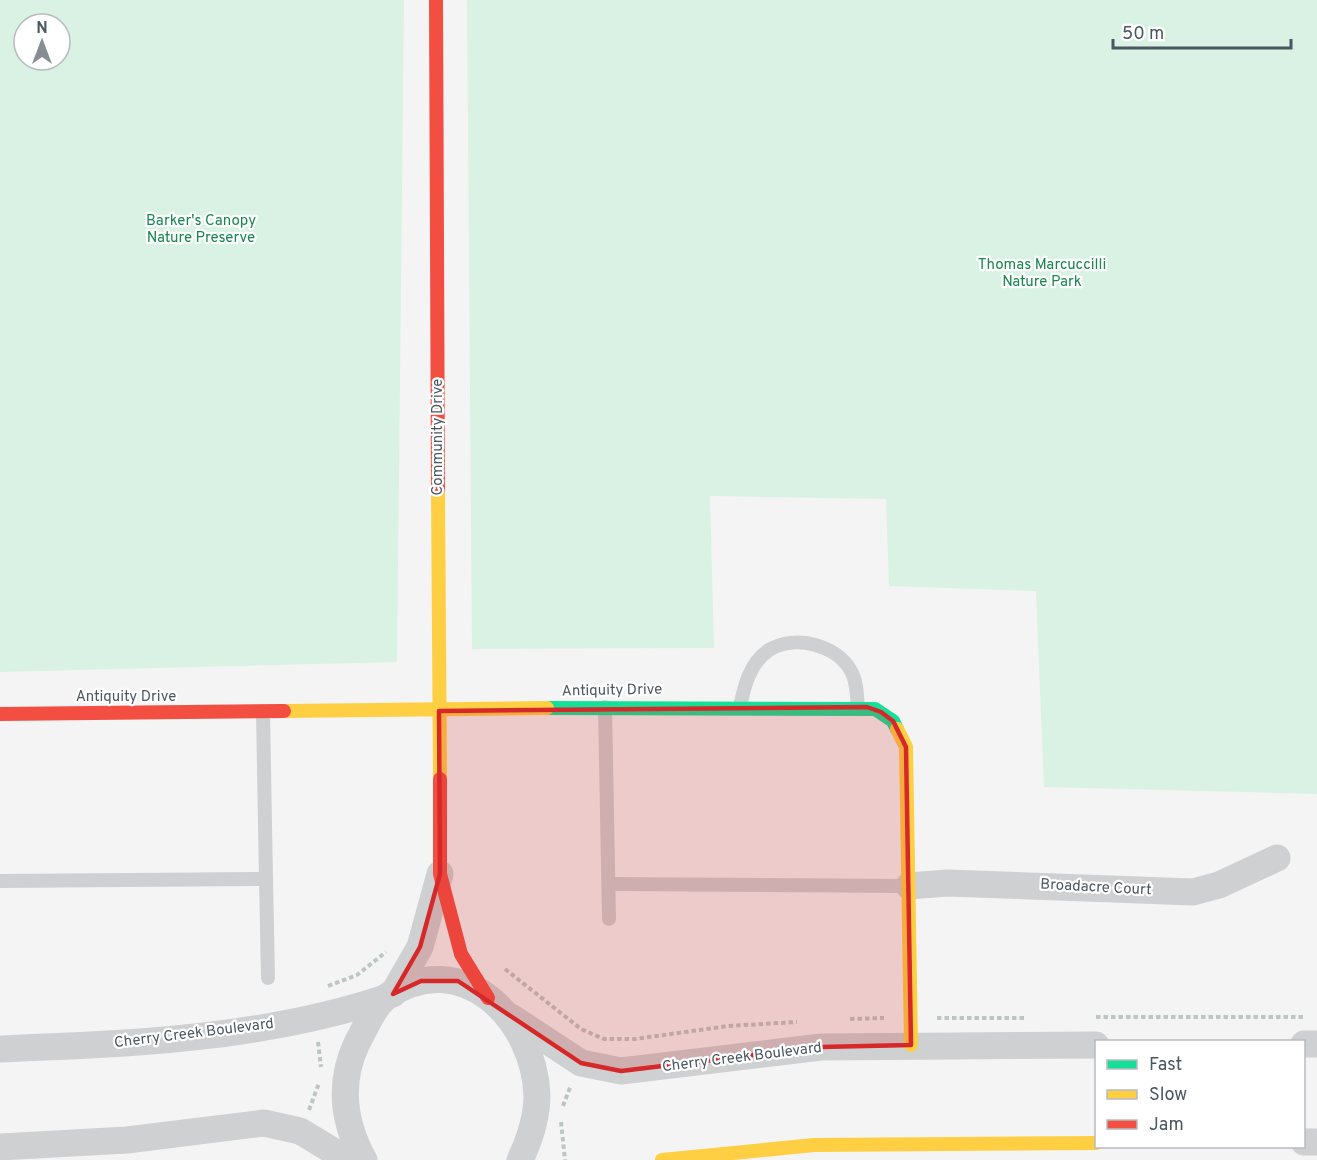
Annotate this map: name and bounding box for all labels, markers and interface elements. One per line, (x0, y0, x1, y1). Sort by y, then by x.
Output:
north arrow (12, 12, 72, 72)
scale bar (1113, 12, 1292, 50)
text: N (36, 19, 48, 39)
text: 50 m (1122, 23, 1164, 46)
park label: Barker's Canopy Nature Preserve (146, 212, 256, 248)
park label: Thomas Marcuccilli Nature Park (978, 256, 1106, 292)
street label: Community Drive (429, 379, 448, 495)
street label: Antiquity Drive (561, 681, 663, 701)
street label: Antiquity Drive (76, 688, 176, 707)
street label: Broadacre Court (1040, 876, 1152, 900)
street label: Cherry Creek Boulevard (113, 1015, 275, 1053)
street label: Cherry Creek Boulevard (661, 1039, 823, 1077)
legend (1095, 1040, 1305, 1148)
text: Fast (1149, 1054, 1182, 1077)
text: Slow (1149, 1084, 1187, 1107)
text: Jam (1149, 1114, 1184, 1137)

